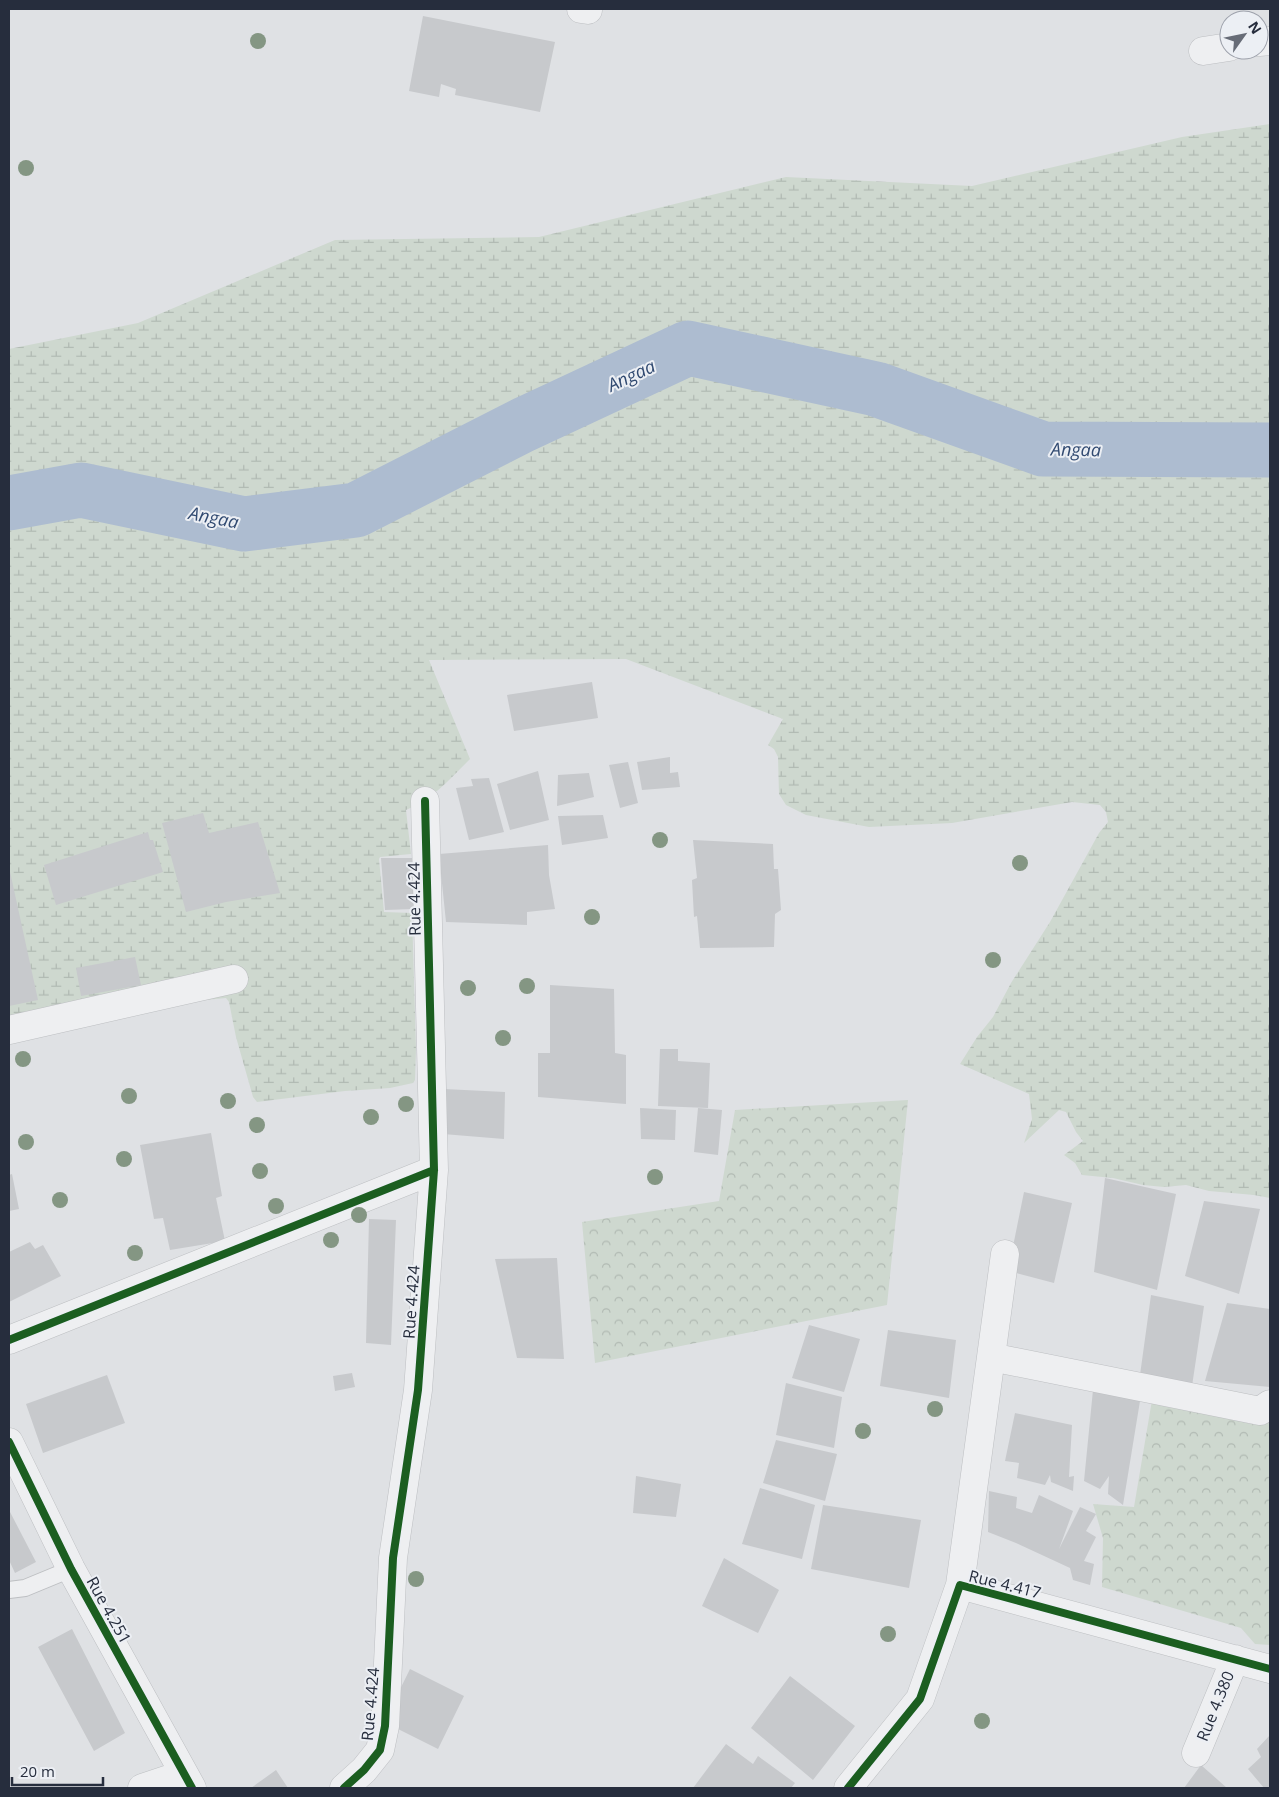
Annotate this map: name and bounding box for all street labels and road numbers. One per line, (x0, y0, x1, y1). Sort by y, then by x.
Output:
street label: Rue 4.424 (402, 862, 426, 936)
street label: Rue 4.424 (397, 1265, 425, 1339)
street label: Rue 4.417 (967, 1564, 1043, 1604)
street label: Rue 4.251 (82, 1572, 136, 1648)
street label: Rue 4.424 (356, 1666, 384, 1742)
street label: Rue 4.380 (1191, 1668, 1239, 1744)

